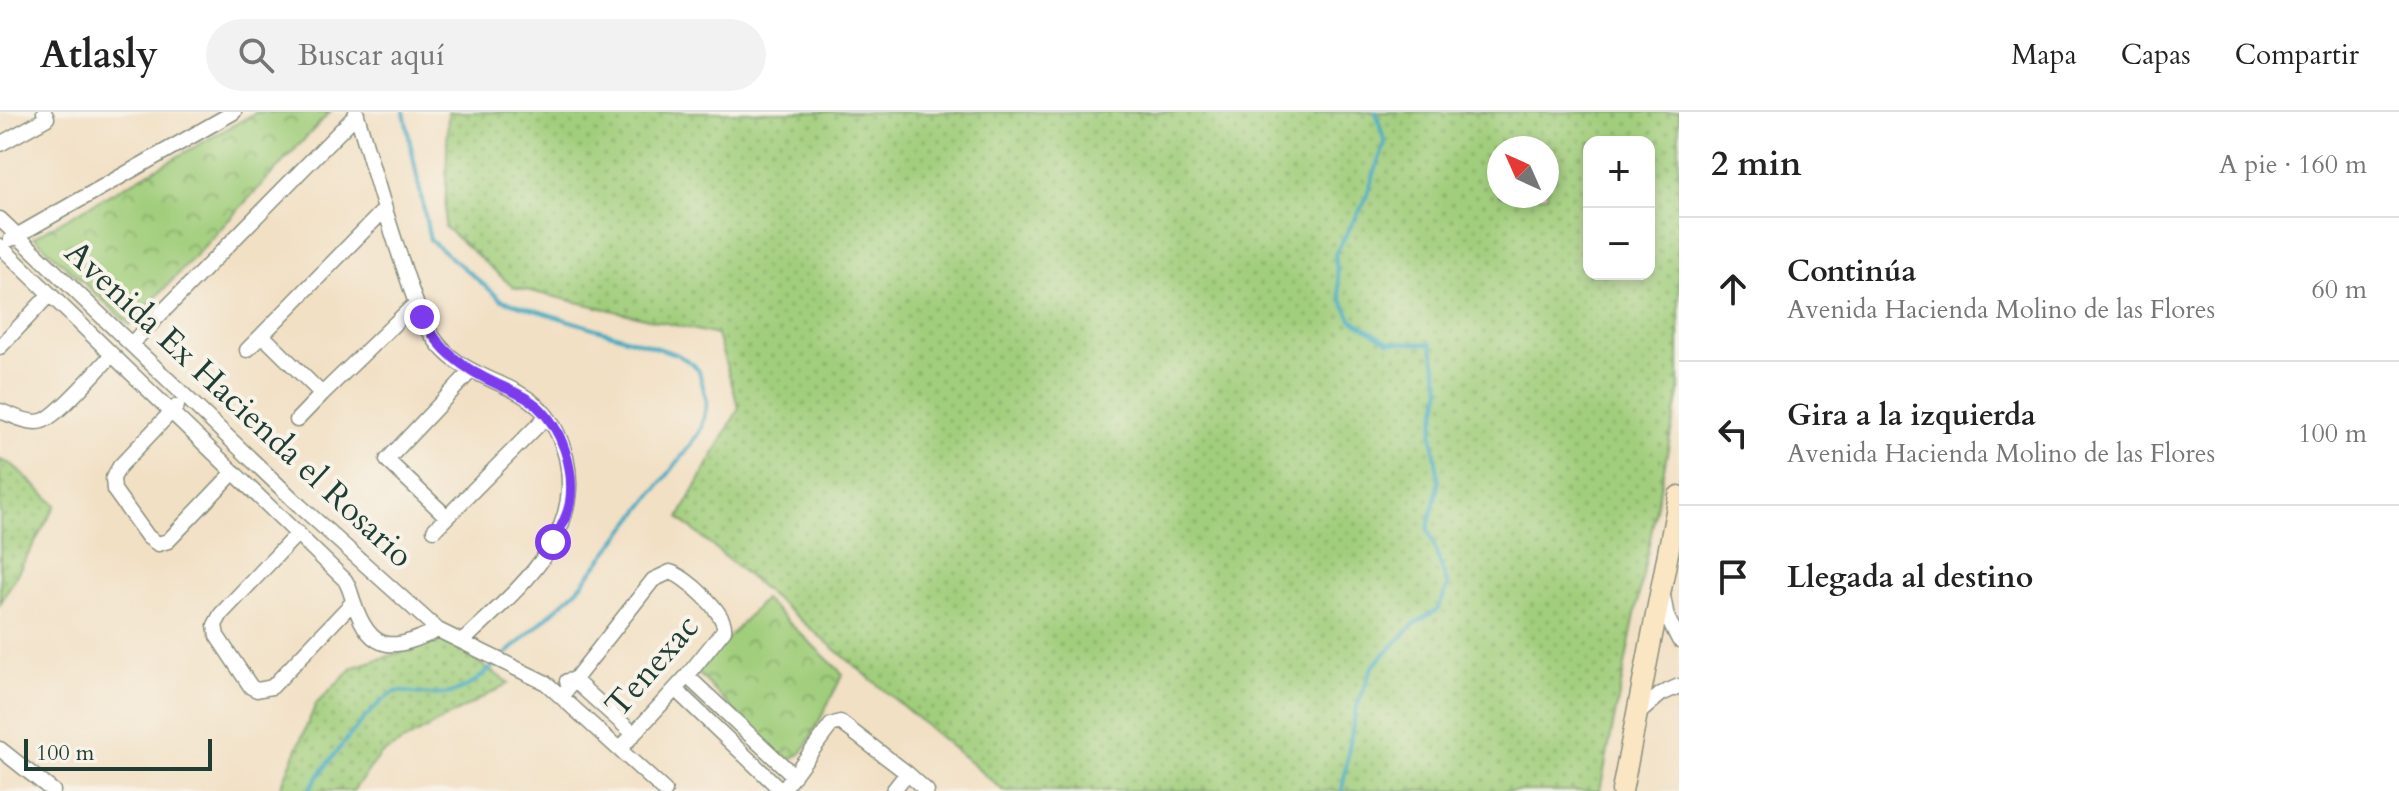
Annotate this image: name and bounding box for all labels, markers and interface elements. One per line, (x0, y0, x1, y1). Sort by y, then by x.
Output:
search box (206, 19, 766, 91)
text: Atlasly (40, 29, 158, 81)
icon: search (234, 33, 278, 77)
text: Buscar aquí (298, 35, 444, 76)
text: Mapa (2011, 36, 2077, 74)
text: Capas (2121, 36, 2191, 74)
text: Compartir (2235, 36, 2359, 74)
north arrow (1487, 136, 1559, 208)
map controls (1583, 136, 1655, 280)
button: + (1583, 136, 1655, 208)
text: 2 min (1711, 141, 1802, 187)
text: A pie · 160 m (2219, 147, 2367, 182)
button: − (1583, 208, 1655, 280)
street label: Avenida Ex Hacienda el Rosario (55, 230, 423, 578)
text: Continúa (1787, 251, 1917, 292)
icon: ahead (1711, 267, 1755, 311)
text: 60 m (2311, 272, 2367, 307)
text: Avenida Hacienda Molino de las Flores (1787, 292, 2215, 327)
route end (404, 299, 440, 335)
text: Gira a la izquierda (1787, 395, 2036, 436)
icon: left (1711, 411, 1755, 455)
text: 100 m (2298, 416, 2367, 451)
text: Avenida Hacienda Molino de las Flores (1787, 436, 2215, 471)
route start (535, 524, 571, 560)
icon: arrive (1711, 555, 1755, 599)
text: Llegada al destino (1787, 557, 2033, 598)
street label: Tenexac (595, 605, 709, 727)
scale bar (24, 735, 212, 771)
text: 100 m (36, 738, 94, 768)

